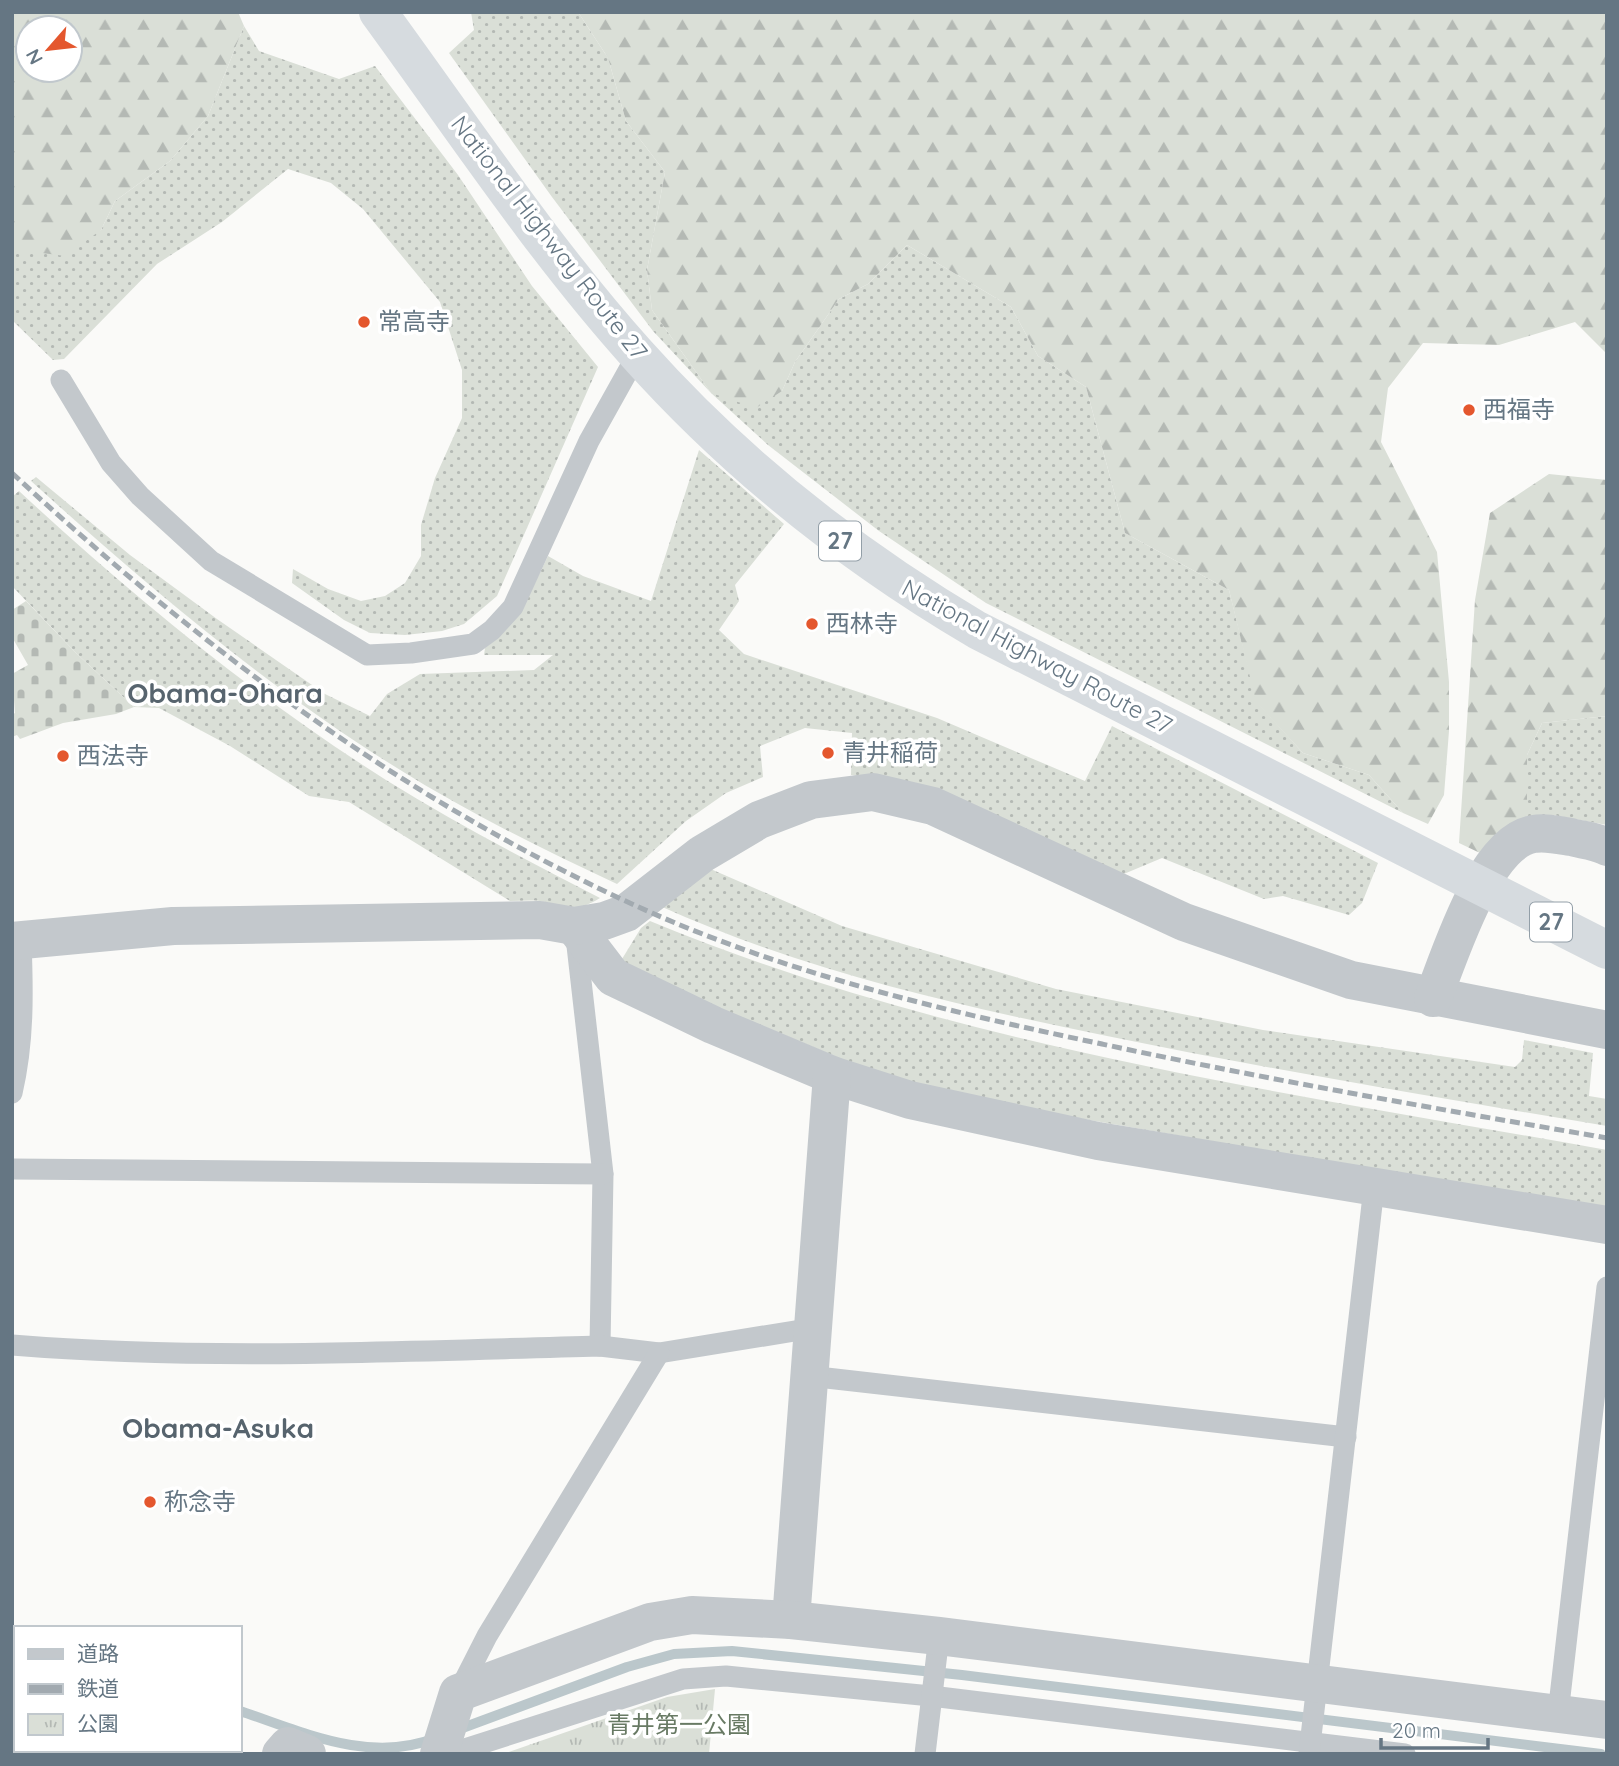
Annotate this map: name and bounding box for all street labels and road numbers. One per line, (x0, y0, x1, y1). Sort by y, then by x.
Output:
street label: National Highway Route 27 (445, 109, 654, 365)
road number: 27 (819, 522, 861, 561)
street label: National Highway Route 27 (897, 572, 1178, 740)
road number: 27 (1530, 903, 1572, 942)

